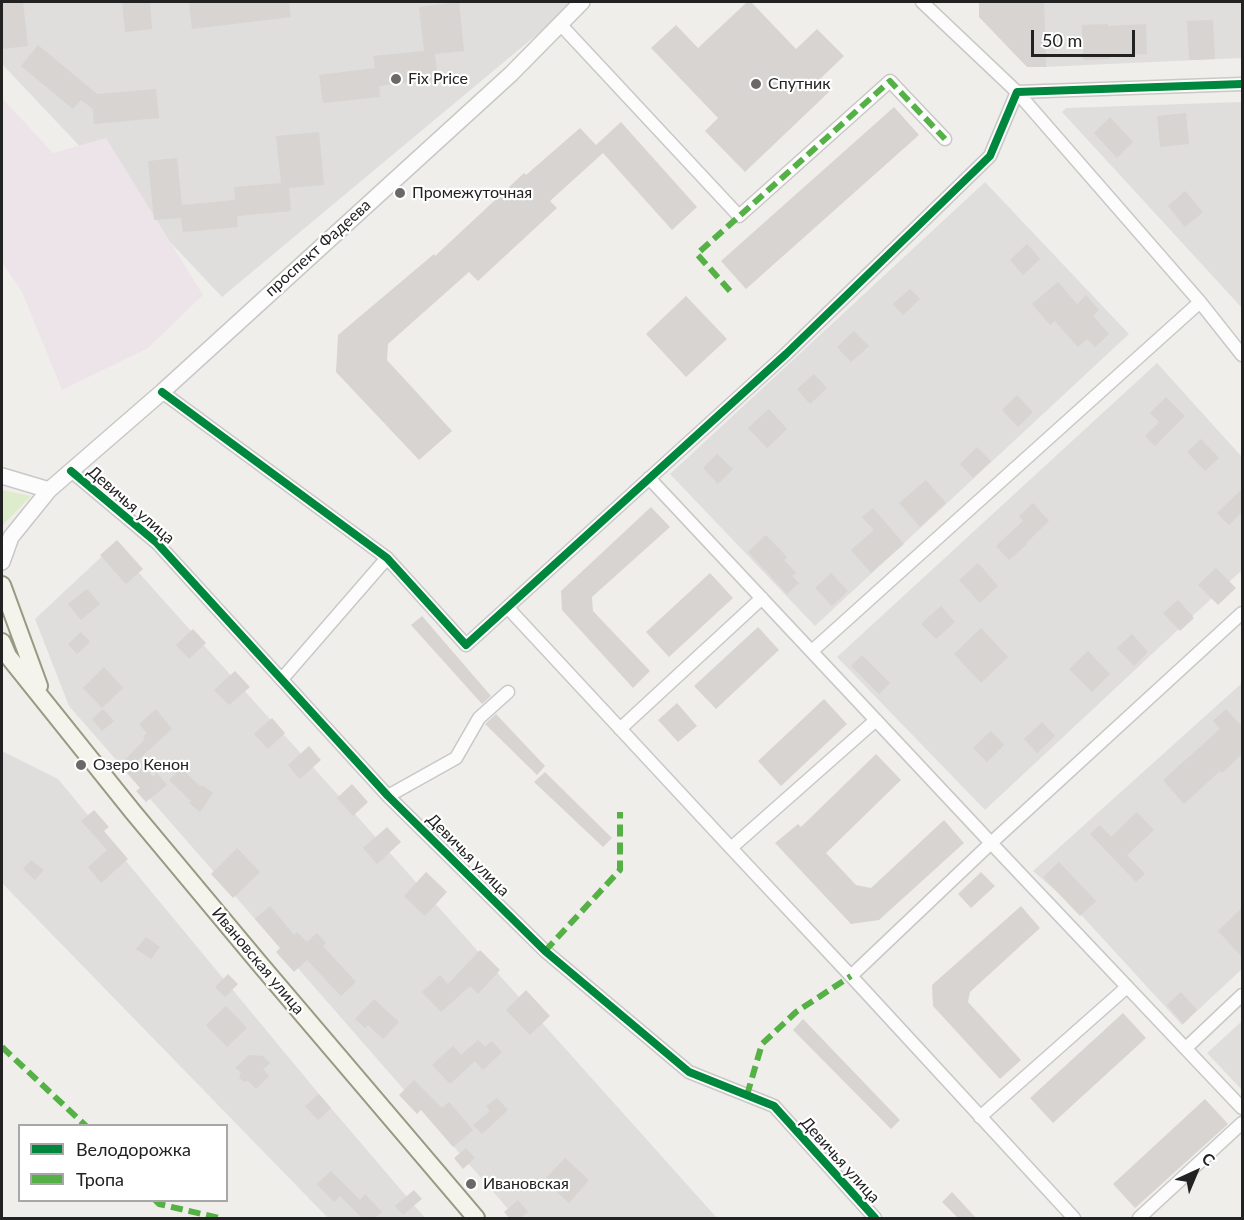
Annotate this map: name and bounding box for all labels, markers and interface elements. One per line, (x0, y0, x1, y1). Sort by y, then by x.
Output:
scale bar (1034, 18, 1138, 56)
text: 50 m (1042, 29, 1082, 51)
place label: Fix Price (408, 69, 468, 89)
marker: Fix Price (389, 72, 403, 86)
place label: Спутник (768, 74, 830, 94)
marker: Спутник (749, 77, 763, 91)
place label: Промежуточная (412, 183, 532, 203)
marker: Промежуточная (393, 186, 407, 200)
street label: проспект Фадеева (261, 196, 375, 300)
street label: Девичья улица (83, 462, 179, 548)
place label: Озеро Кенон (93, 755, 189, 775)
marker: Озеро Кенон (74, 758, 88, 772)
street label: Девичья улица (423, 810, 513, 900)
street label: Ивановская улица (208, 904, 308, 1018)
street label: Девичья улица (796, 1113, 884, 1207)
legend (18, 1124, 228, 1202)
text: Велодорожка (76, 1138, 191, 1160)
north arrow (1166, 1142, 1226, 1202)
text: С (1198, 1148, 1219, 1169)
text: Тропа (76, 1168, 124, 1190)
place label: Ивановская (483, 1174, 569, 1194)
marker: Ивановская (464, 1177, 478, 1191)

